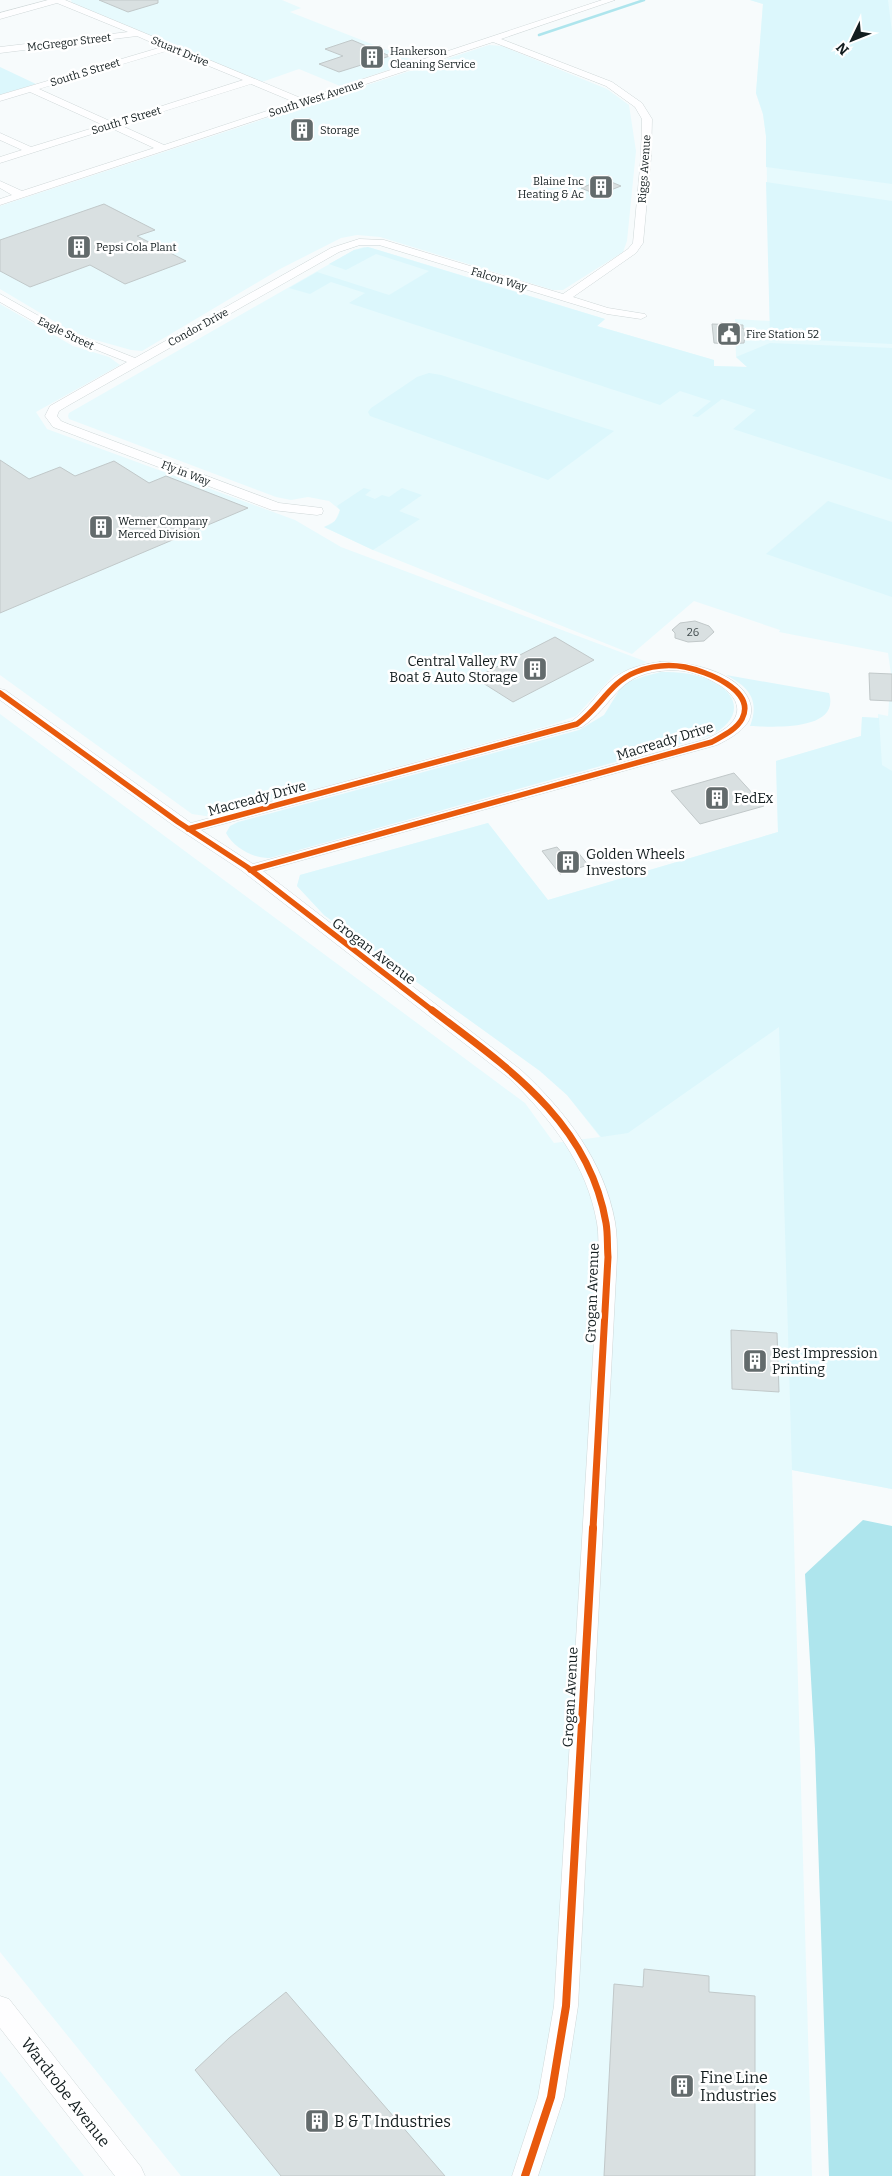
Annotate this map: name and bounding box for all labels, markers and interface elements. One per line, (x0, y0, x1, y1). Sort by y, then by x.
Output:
north arrow (827, 15, 877, 65)
street label: McGregor Street (26, 31, 112, 54)
street label: Stuart Drive (149, 33, 211, 69)
text: N (833, 39, 853, 58)
building icon: Hankerson Cleaning Service (359, 44, 385, 70)
place label: Hankerson Cleaning Service (390, 45, 475, 71)
street label: South S Street (49, 56, 122, 89)
street label: South West Avenue (267, 77, 365, 120)
street label: South T Street (90, 104, 163, 137)
building icon: Storage (289, 117, 315, 143)
place label: Storage (320, 124, 359, 137)
street label: Riggs Avenue (636, 134, 653, 204)
building icon: Blaine Inc Heating & Ac (588, 174, 614, 200)
place label: Blaine Inc Heating & Ac (518, 175, 584, 201)
building icon: Pepsi Cola Plant (66, 234, 92, 260)
place label: Pepsi Cola Plant (96, 241, 176, 254)
street label: Falcon Way (469, 265, 529, 294)
street label: Condor Drive (166, 305, 231, 349)
street label: Eagle Street (35, 314, 96, 353)
public building icon: Fire Station 52 (716, 321, 742, 347)
place label: Fire Station 52 (746, 328, 819, 341)
street label: Fly in Way (160, 458, 212, 489)
building icon: Werner Company Merced Division (88, 514, 114, 540)
place label: Werner Company Merced Division (118, 515, 208, 541)
house number: 26 (687, 626, 699, 639)
place label: Central Valley RV Boat & Auto Storage (389, 653, 518, 686)
building icon: Central Valley RV Boat & Auto Storage (522, 656, 548, 682)
street label: Macready Drive (614, 719, 716, 764)
street label: Macready Drive (206, 777, 308, 820)
building icon: FedEx (704, 785, 730, 811)
place label: FedEx (734, 790, 773, 807)
place label: Golden Wheels Investors (586, 846, 685, 879)
building icon: Golden Wheels Investors (555, 849, 581, 875)
street label: Grogan Avenue (328, 914, 419, 988)
street label: Grogan Avenue (582, 1243, 603, 1344)
place label: Best Impression Printing (772, 1345, 878, 1378)
building icon: Best Impression Printing (742, 1348, 768, 1374)
street label: Grogan Avenue (559, 1646, 582, 1748)
street label: Wardrobe Avenue (17, 2034, 114, 2151)
place label: Fine Line Industries (700, 2068, 777, 2105)
building icon: Fine Line Industries (669, 2073, 695, 2099)
building icon: B & T Industries (304, 2108, 330, 2134)
place label: B & T Industries (334, 2112, 451, 2131)

